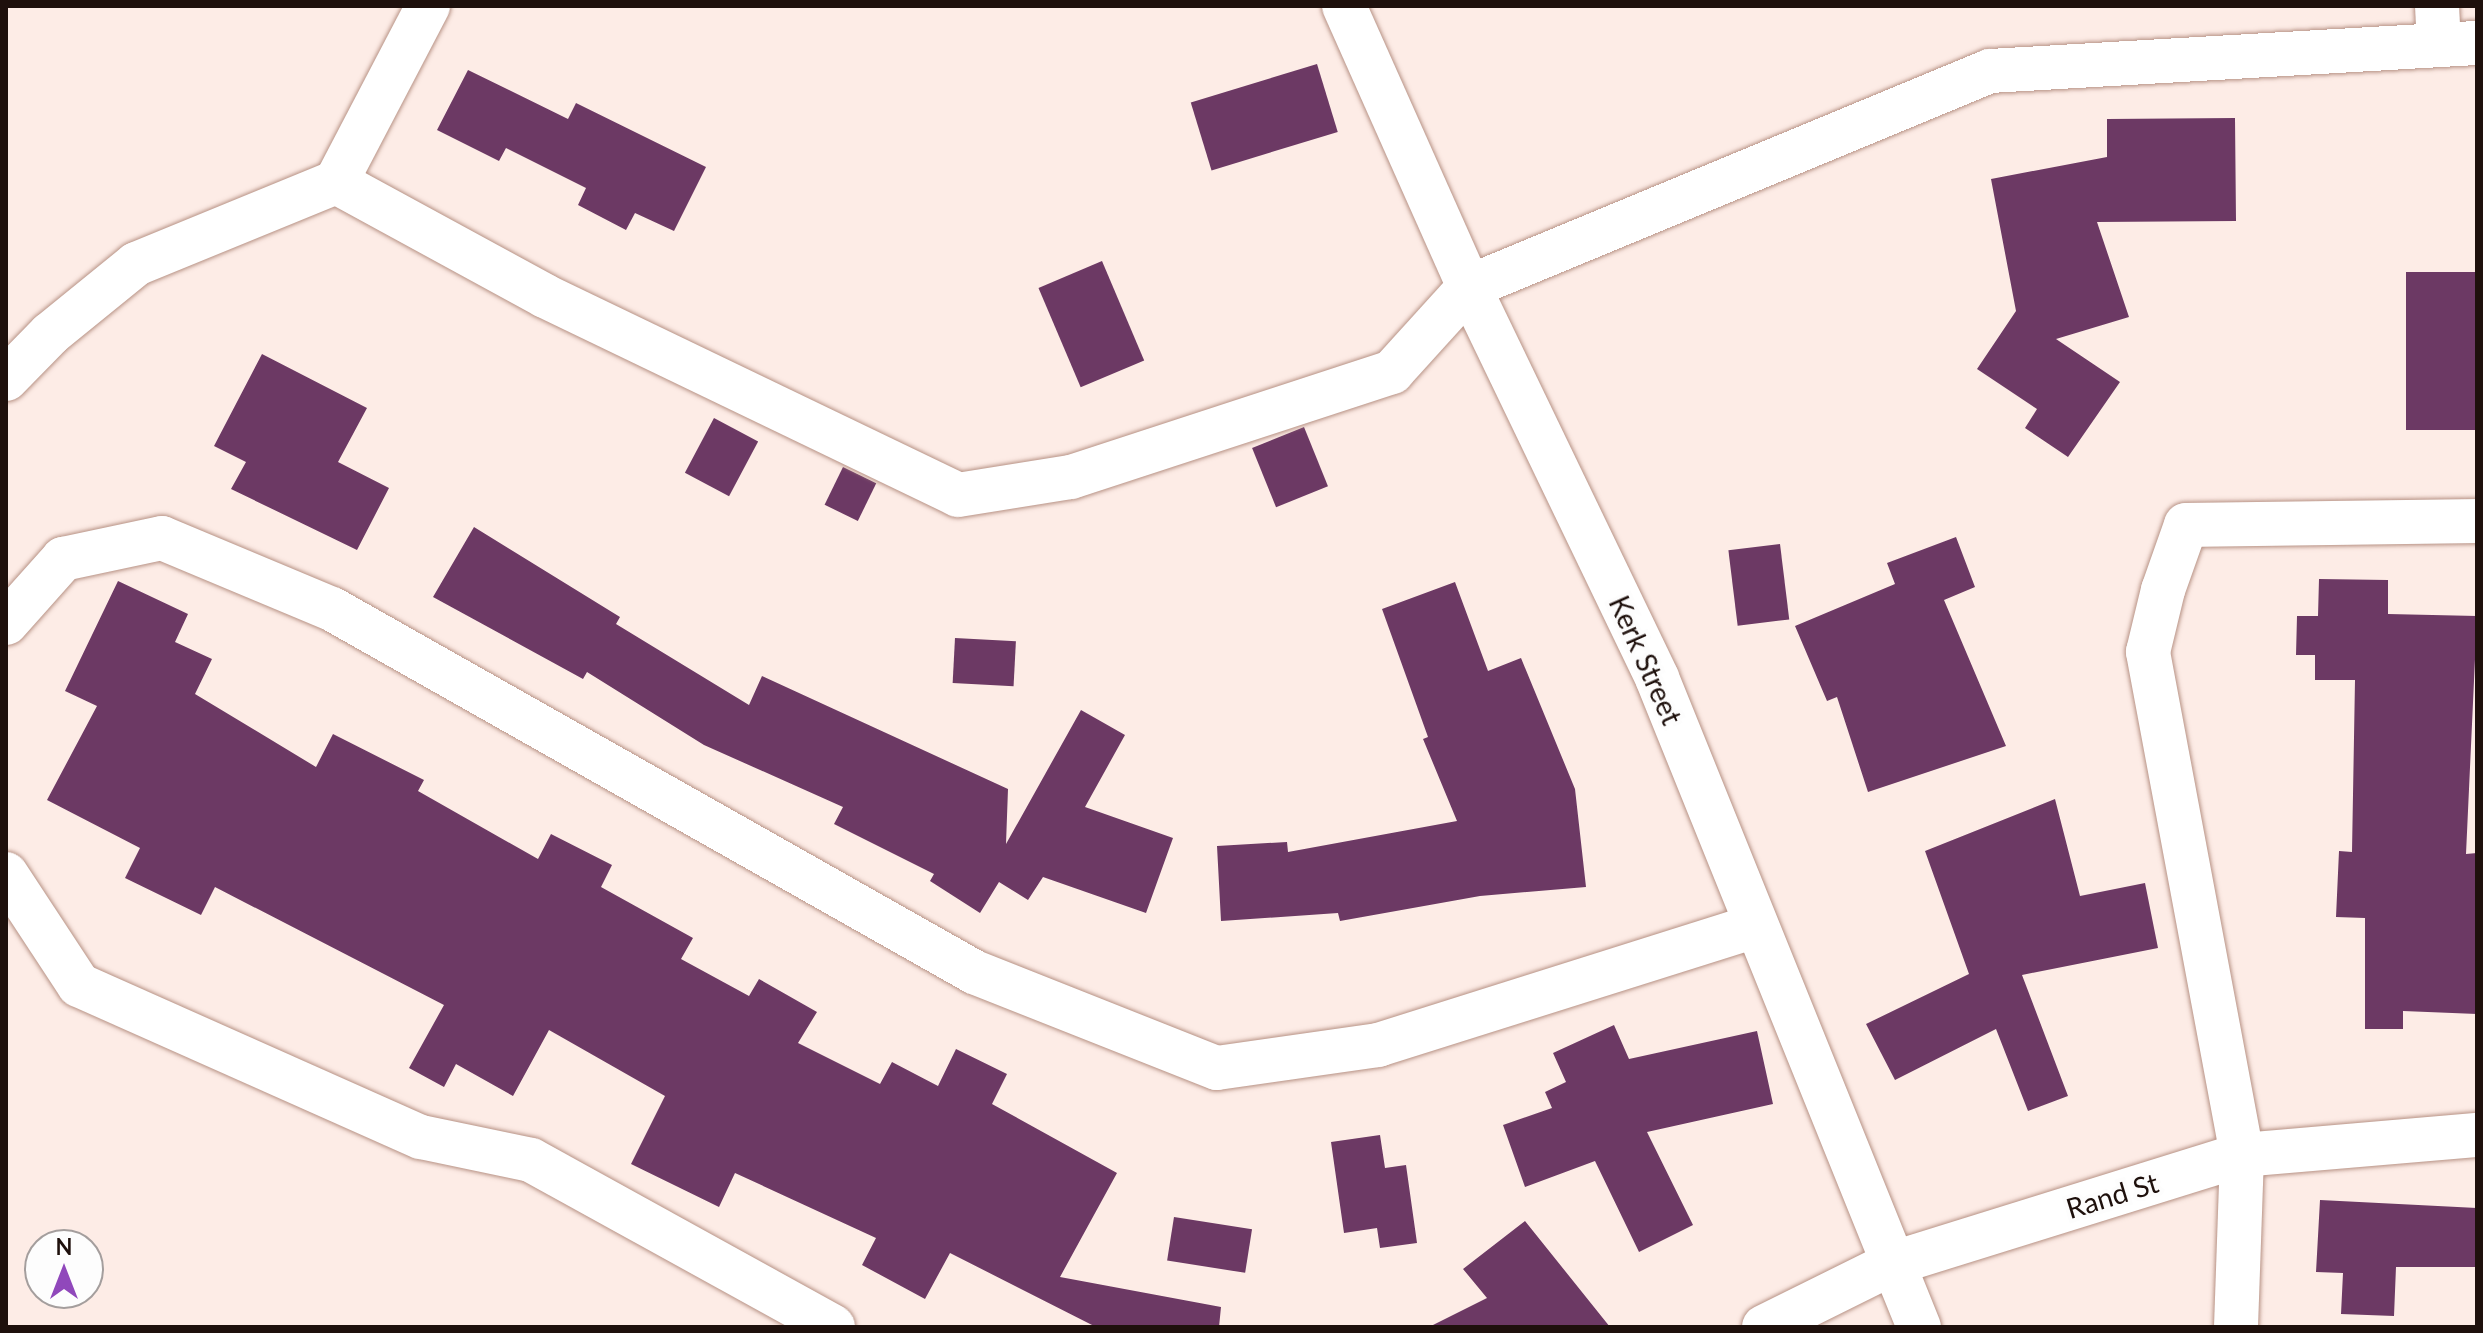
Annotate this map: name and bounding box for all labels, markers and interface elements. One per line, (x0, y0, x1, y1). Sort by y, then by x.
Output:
street label: Kerk Street (1603, 590, 1689, 730)
street label: Rand St (2062, 1165, 2162, 1225)
north arrow (24, 1229, 104, 1309)
text: N (56, 1233, 72, 1260)

